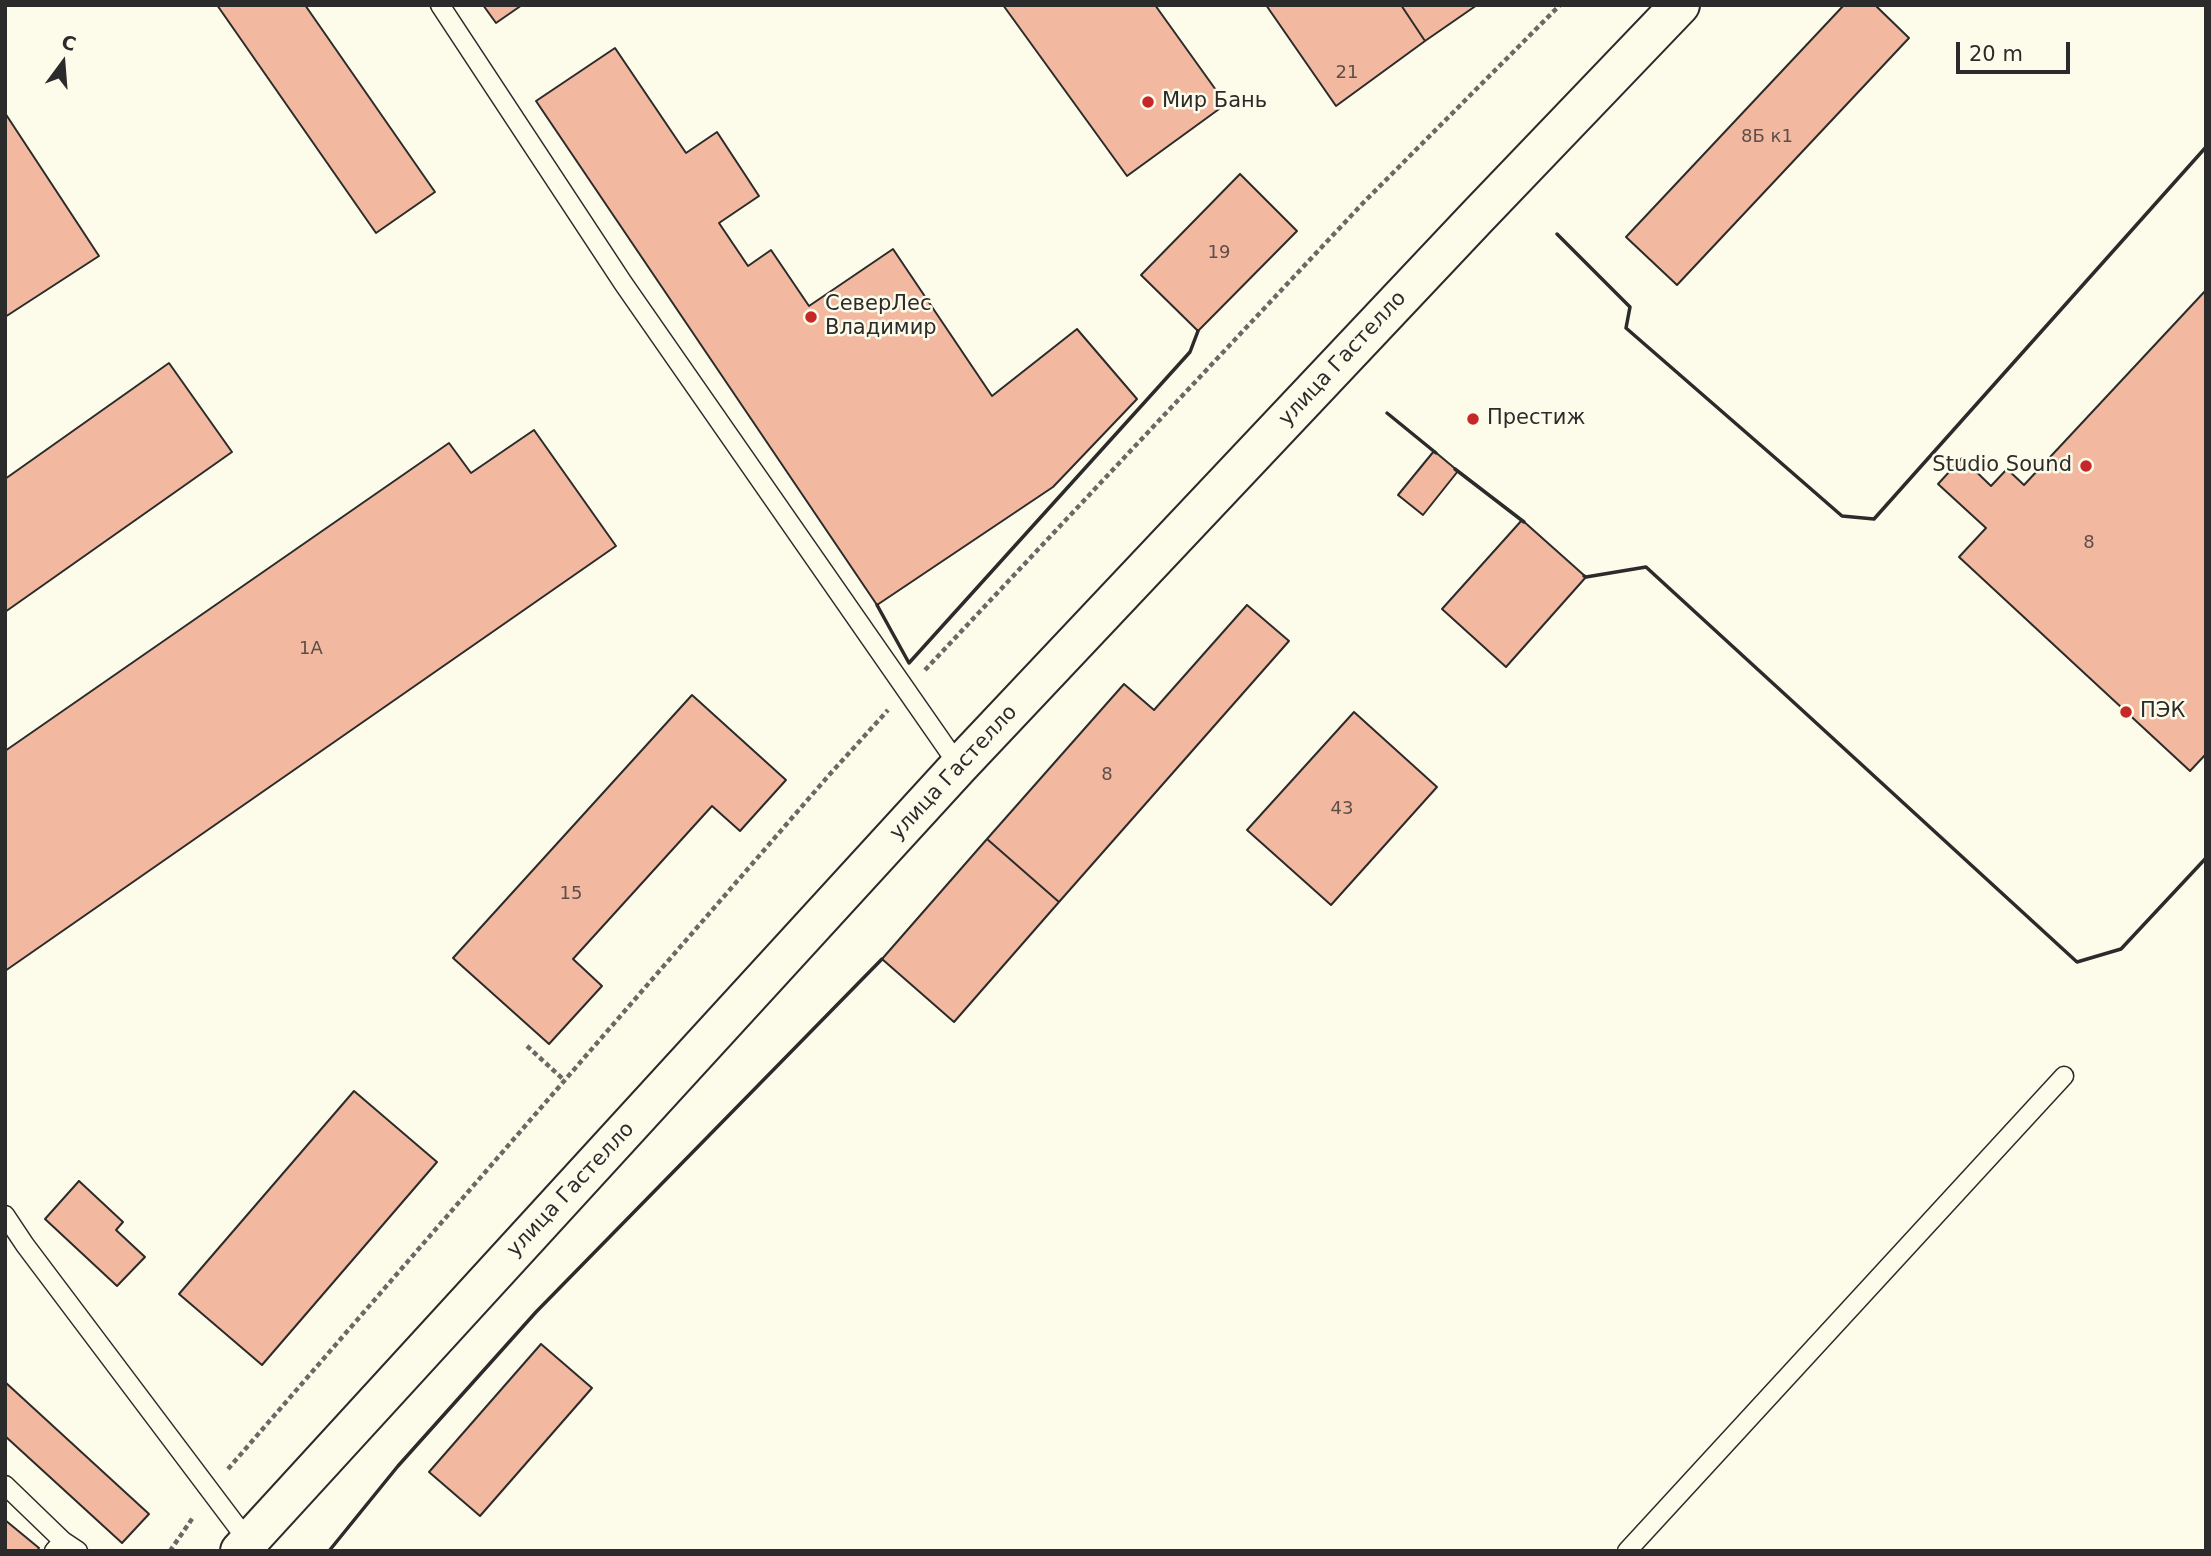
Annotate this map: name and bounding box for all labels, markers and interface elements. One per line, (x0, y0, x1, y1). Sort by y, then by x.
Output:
north arrow (28, 28, 98, 98)
scale bar (1959, 28, 2073, 72)
text: С (59, 30, 79, 55)
text: 20 m (1969, 42, 2023, 66)
house number: 21 (1336, 62, 1358, 84)
place label: Мир Бань (1162, 89, 1267, 115)
marker: Мир Бань (1140, 94, 1156, 110)
house number: 8Б к1 (1741, 126, 1793, 148)
house number: 19 (1208, 242, 1230, 264)
street label: улица Гастелло (1274, 286, 1412, 432)
place label: СеверЛес Владимир (825, 292, 937, 342)
marker: СеверЛес Владимир (803, 309, 819, 325)
place label: Престиж (1487, 406, 1585, 432)
marker: Престиж (1465, 411, 1481, 427)
place label: Studio Sound (1932, 453, 2072, 479)
marker: Studio Sound (2078, 458, 2094, 474)
house number: 8 (2083, 532, 2095, 554)
house number: 1А (299, 638, 323, 660)
place label: ПЭК (2140, 699, 2185, 725)
street label: улица Гастелло (885, 700, 1023, 846)
marker: ПЭК (2118, 704, 2134, 720)
house number: 8 (1101, 764, 1113, 786)
house number: 43 (1331, 798, 1353, 820)
house number: 15 (560, 883, 582, 905)
street label: улица Гастелло (502, 1117, 640, 1263)

